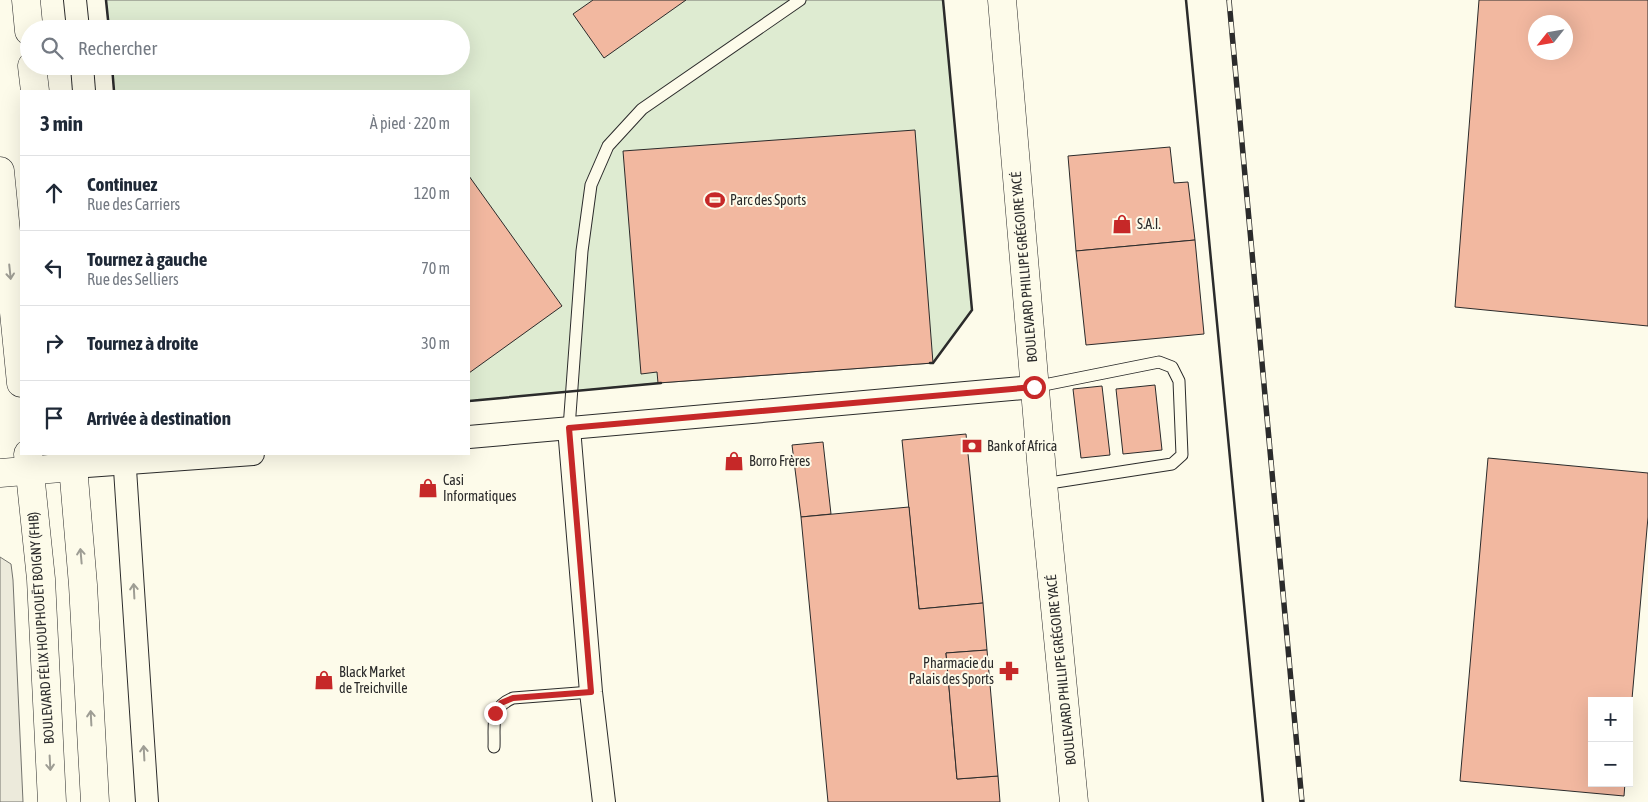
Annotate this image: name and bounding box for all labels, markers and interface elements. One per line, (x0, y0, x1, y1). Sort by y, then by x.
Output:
north arrow (1528, 15, 1573, 60)
search box (20, 20, 470, 75)
icon: search (38, 34, 66, 62)
text: Rechercher (78, 37, 157, 59)
text: 3 min (40, 111, 83, 135)
text: À pied · 220 m (370, 114, 450, 132)
street label: BOULEVARD PHILLIPE GRÉGOIRE YACÉ (1008, 171, 1040, 363)
text: Continuez (87, 173, 157, 195)
icon: ahead (40, 179, 68, 207)
text: 120 m (414, 184, 450, 202)
sports icon: Parc des Sports (704, 189, 726, 211)
place label: Parc des Sports (730, 192, 806, 208)
text: Rue des Carriers (87, 195, 180, 213)
shop icon: S.A.I. (1111, 213, 1133, 235)
place label: S.A.I. (1137, 216, 1161, 232)
text: Tournez à gauche (87, 248, 207, 270)
icon: left (40, 254, 68, 282)
text: 70 m (421, 259, 450, 277)
one-way arrow (5, 264, 15, 280)
text: Rue des Selliers (87, 270, 179, 288)
icon: right (40, 329, 68, 357)
text: Tournez à droite (87, 332, 198, 354)
text: 30 m (421, 334, 450, 352)
route start (1023, 376, 1046, 399)
icon: arrive (40, 404, 68, 432)
text: Arrivée à destination (87, 407, 231, 429)
bank icon: Bank of Africa (961, 435, 983, 457)
place label: Bank of Africa (987, 438, 1057, 454)
shop icon: Borro Frères (723, 450, 745, 472)
place label: Borro Frères (749, 453, 810, 469)
place label: Casi Informatiques (443, 472, 517, 504)
shop icon: Casi Informatiques (417, 477, 439, 499)
street label: BOULEVARD FÉLIX HOUPHOUËT BOIGNY (FHB) (25, 511, 57, 745)
one-way arrow (76, 548, 85, 564)
street label: BOULEVARD PHILLIPE GRÉGOIRE YACÉ (1043, 574, 1079, 766)
one-way arrow (130, 583, 139, 599)
place label: Pharmacie du Palais des Sports (909, 655, 994, 687)
pharmacy icon: Pharmacie du Palais des Sports (998, 660, 1020, 682)
place label: Black Market de Treichville (339, 664, 408, 696)
shop icon: Black Market de Treichville (313, 669, 335, 691)
map controls (1588, 697, 1633, 787)
button: + (1588, 697, 1633, 742)
route end (484, 702, 507, 725)
one-way arrow (86, 711, 95, 727)
button: − (1588, 742, 1633, 787)
one-way arrow (139, 746, 148, 762)
one-way arrow (45, 755, 54, 771)

